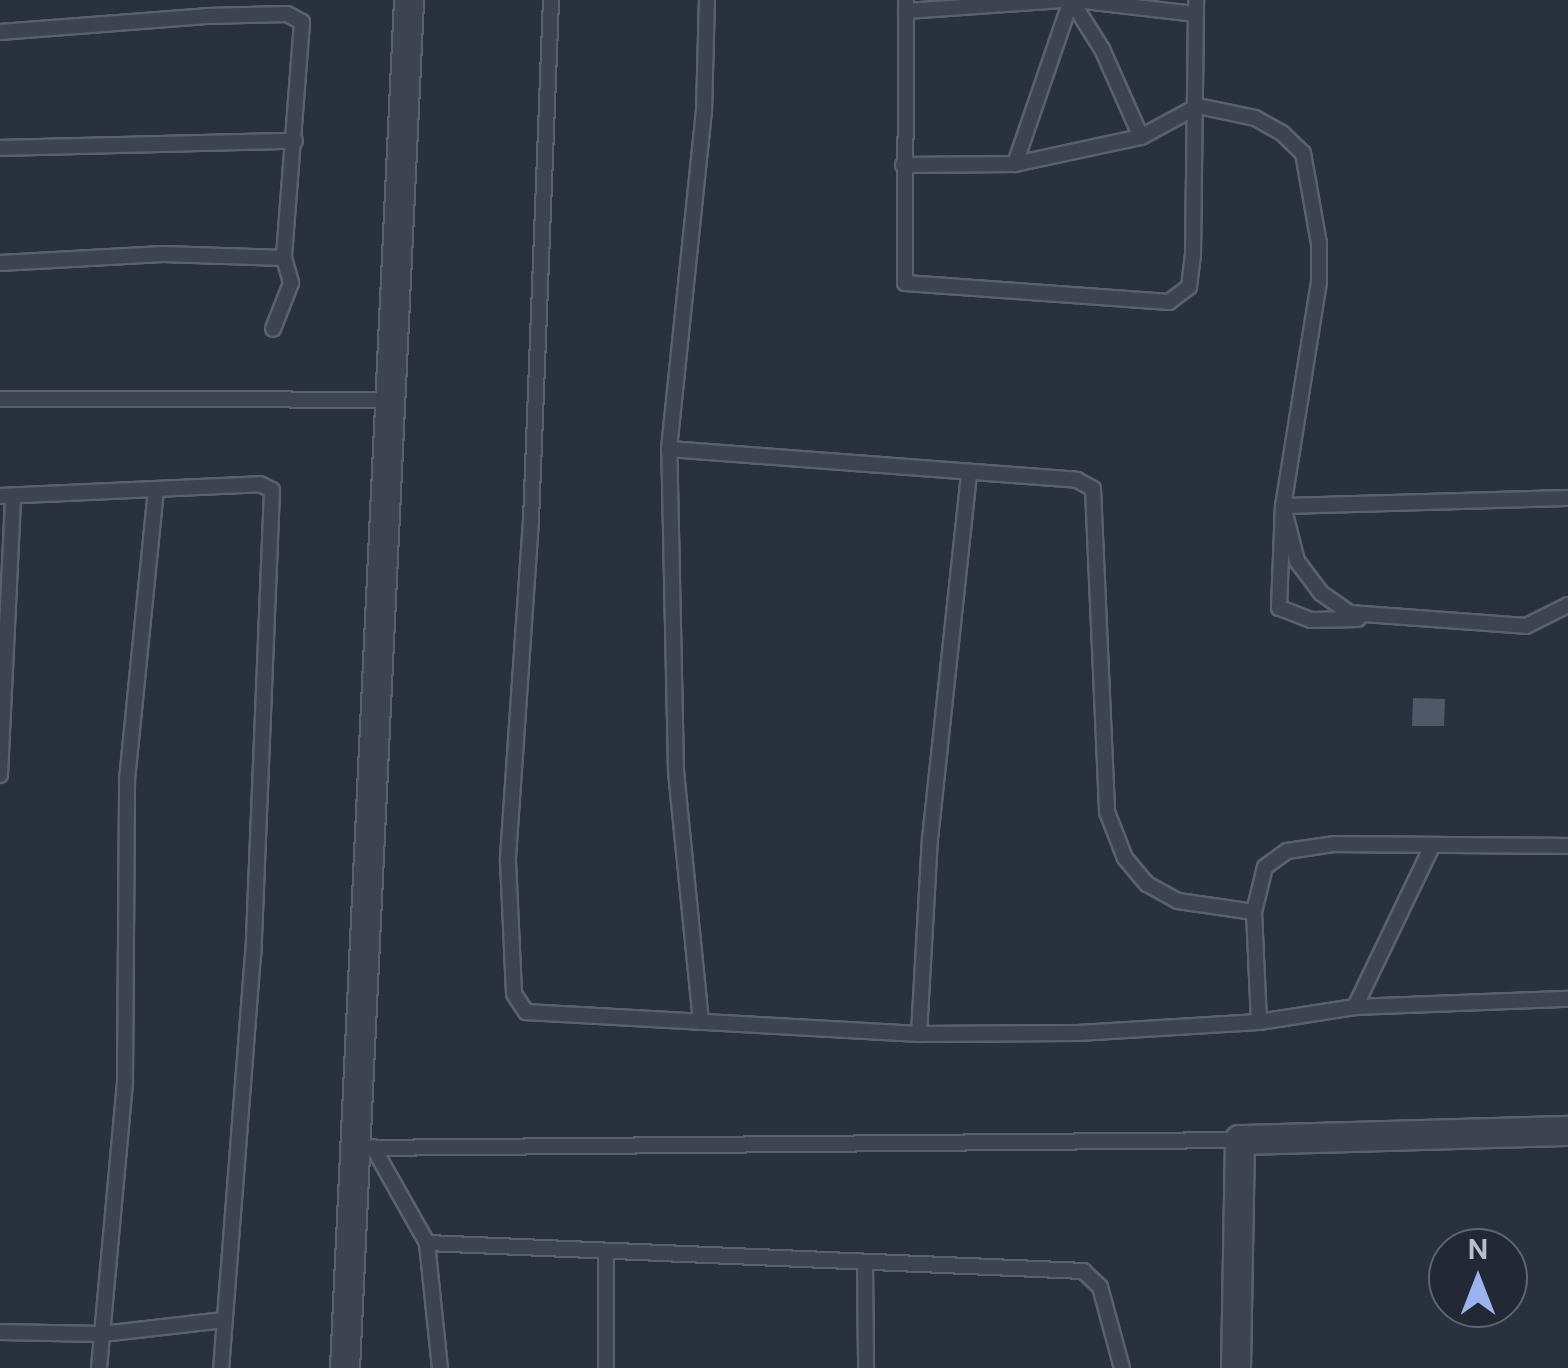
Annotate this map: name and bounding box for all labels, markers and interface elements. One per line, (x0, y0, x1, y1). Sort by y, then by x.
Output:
north arrow (1428, 1228, 1528, 1328)
text: N (1468, 1231, 1488, 1268)

